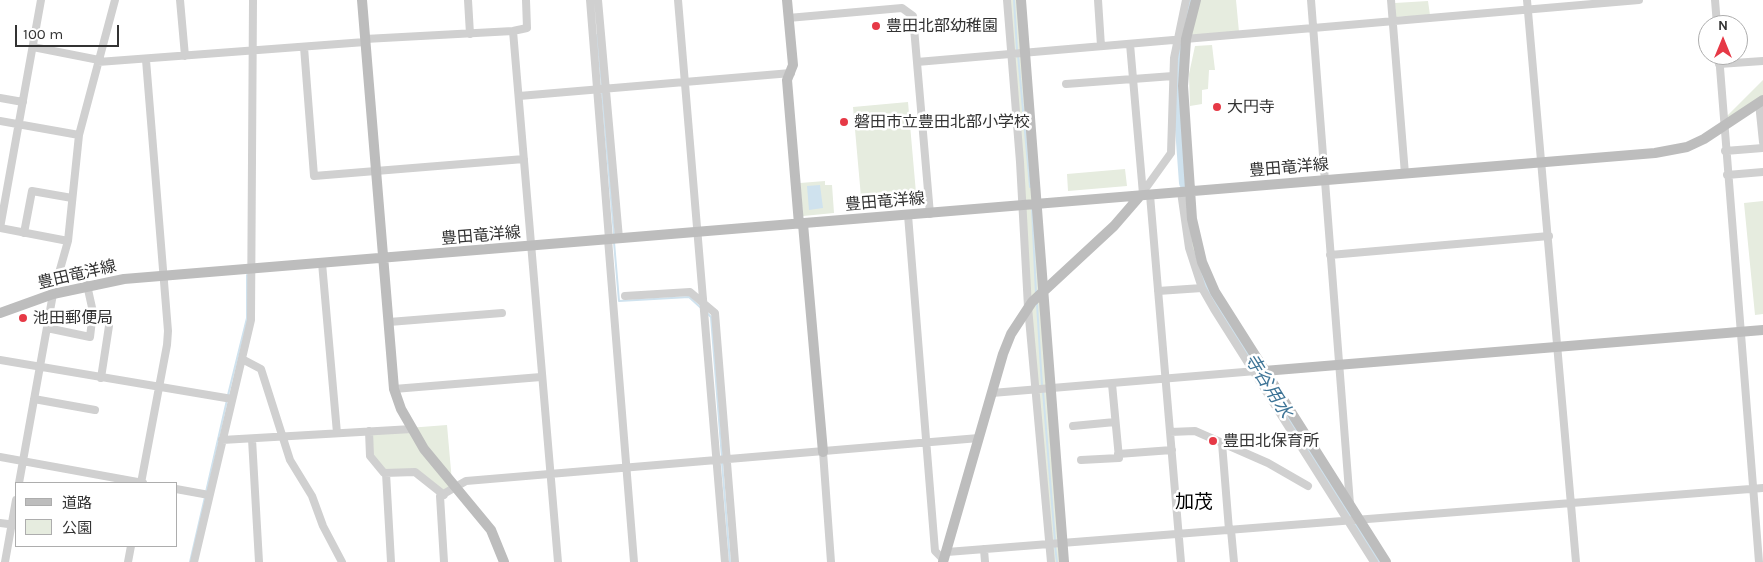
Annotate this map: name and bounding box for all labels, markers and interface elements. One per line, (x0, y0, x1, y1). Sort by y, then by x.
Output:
scale bar (18, 15, 121, 47)
north arrow (1698, 15, 1748, 65)
place label: 豊田北部幼稚園 (886, 16, 998, 36)
text: N (1718, 17, 1728, 34)
marker: 豊田北部幼稚園 (870, 20, 882, 32)
text: 100 m (23, 25, 63, 43)
place label: 大円寺 (1227, 97, 1275, 117)
marker: 大円寺 (1211, 101, 1223, 113)
place label: 磐田市立豊田北部小学校 (854, 112, 1030, 132)
marker: 磐田市立豊田北部小学校 (838, 116, 850, 128)
street label: 豊田竜洋線 (1248, 155, 1330, 181)
street label: 豊田竜洋線 (844, 189, 926, 215)
street label: 豊田竜洋線 (440, 223, 522, 249)
street label: 豊田竜洋線 (36, 257, 118, 293)
place label: 池田郵便局 (33, 308, 113, 328)
marker: 池田郵便局 (17, 312, 29, 324)
water label: 寺谷用水 (1240, 350, 1296, 422)
place label: 豊田北保育所 (1223, 431, 1319, 451)
marker: 豊田北保育所 (1207, 435, 1219, 447)
legend (15, 482, 178, 547)
district label: 加茂 (1175, 492, 1213, 514)
text: 道路 (62, 494, 92, 512)
text: 公園 (62, 519, 92, 537)

